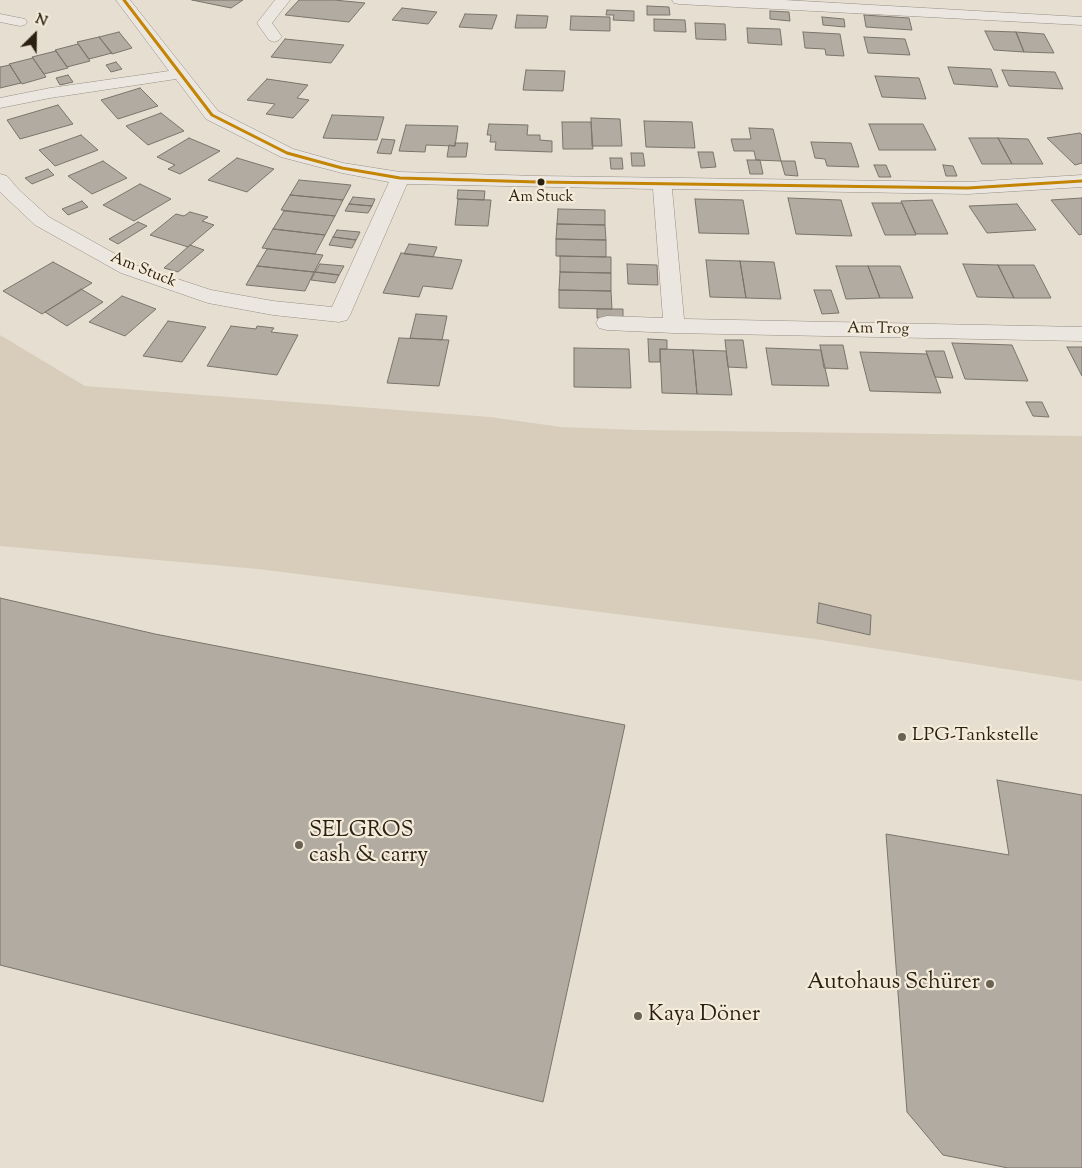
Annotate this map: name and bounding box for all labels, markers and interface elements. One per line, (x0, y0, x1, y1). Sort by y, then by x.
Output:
north arrow (10, 10, 60, 60)
text: N (32, 10, 50, 33)
marker: Am Stuck (536, 177, 546, 187)
place label: Am Stuck (508, 189, 574, 207)
street label: Am Stuck (107, 249, 179, 293)
street label: Am Trog (847, 320, 909, 340)
place label: LPG-Tankstelle (912, 726, 1039, 748)
marker: LPG-Tankstelle (896, 731, 908, 743)
place label: SELGROS cash & carry (309, 819, 428, 870)
marker: SELGROS cash & carry (293, 839, 305, 851)
place label: Autohaus Schürer (807, 971, 980, 997)
marker: Autohaus Schürer (984, 978, 996, 990)
place label: Kaya Döner (648, 1003, 760, 1029)
marker: Kaya Döner (632, 1010, 644, 1022)

